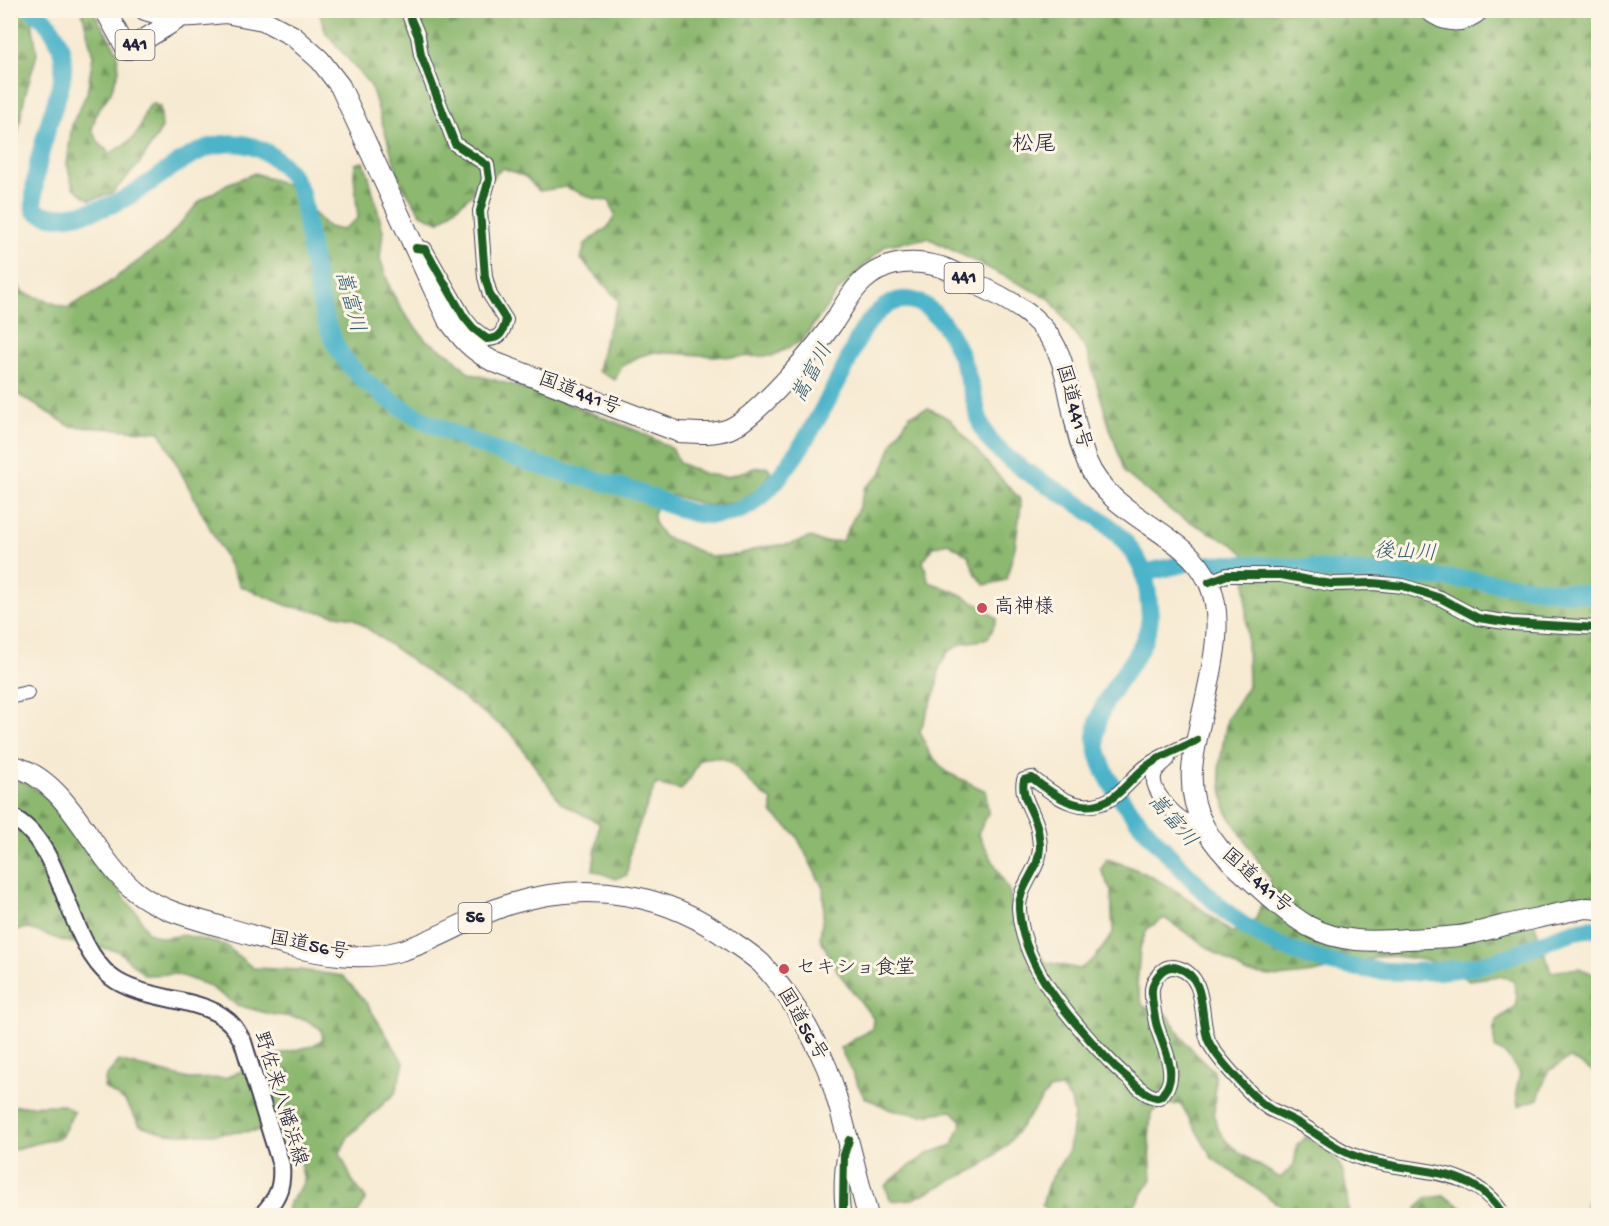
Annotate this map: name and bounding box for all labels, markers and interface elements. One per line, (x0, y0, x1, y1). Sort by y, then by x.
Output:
road number: 441 (116, 30, 154, 60)
district label: 松尾 (1012, 132, 1056, 159)
road number: 441 (944, 263, 984, 293)
water label: 嵩富川 (328, 268, 370, 336)
water label: 嵩富川 (786, 339, 840, 408)
street label: 国道441号 (1050, 362, 1095, 452)
street label: 国道441号 (534, 368, 624, 421)
water label: 後山川 (1373, 539, 1437, 568)
place label: 高神様 (994, 595, 1054, 620)
marker: 高神様 (975, 601, 989, 615)
water label: 嵩富川 (1141, 789, 1203, 854)
street label: 国道441号 (1216, 844, 1297, 920)
road number: 56 (458, 903, 492, 933)
street label: 国道56号 (267, 927, 351, 966)
place label: セキショ食堂 (796, 956, 915, 981)
marker: セキショ食堂 (777, 962, 791, 976)
street label: 国道56号 (771, 984, 832, 1066)
street label: 野佐来八幡浜線 (248, 1028, 312, 1169)

